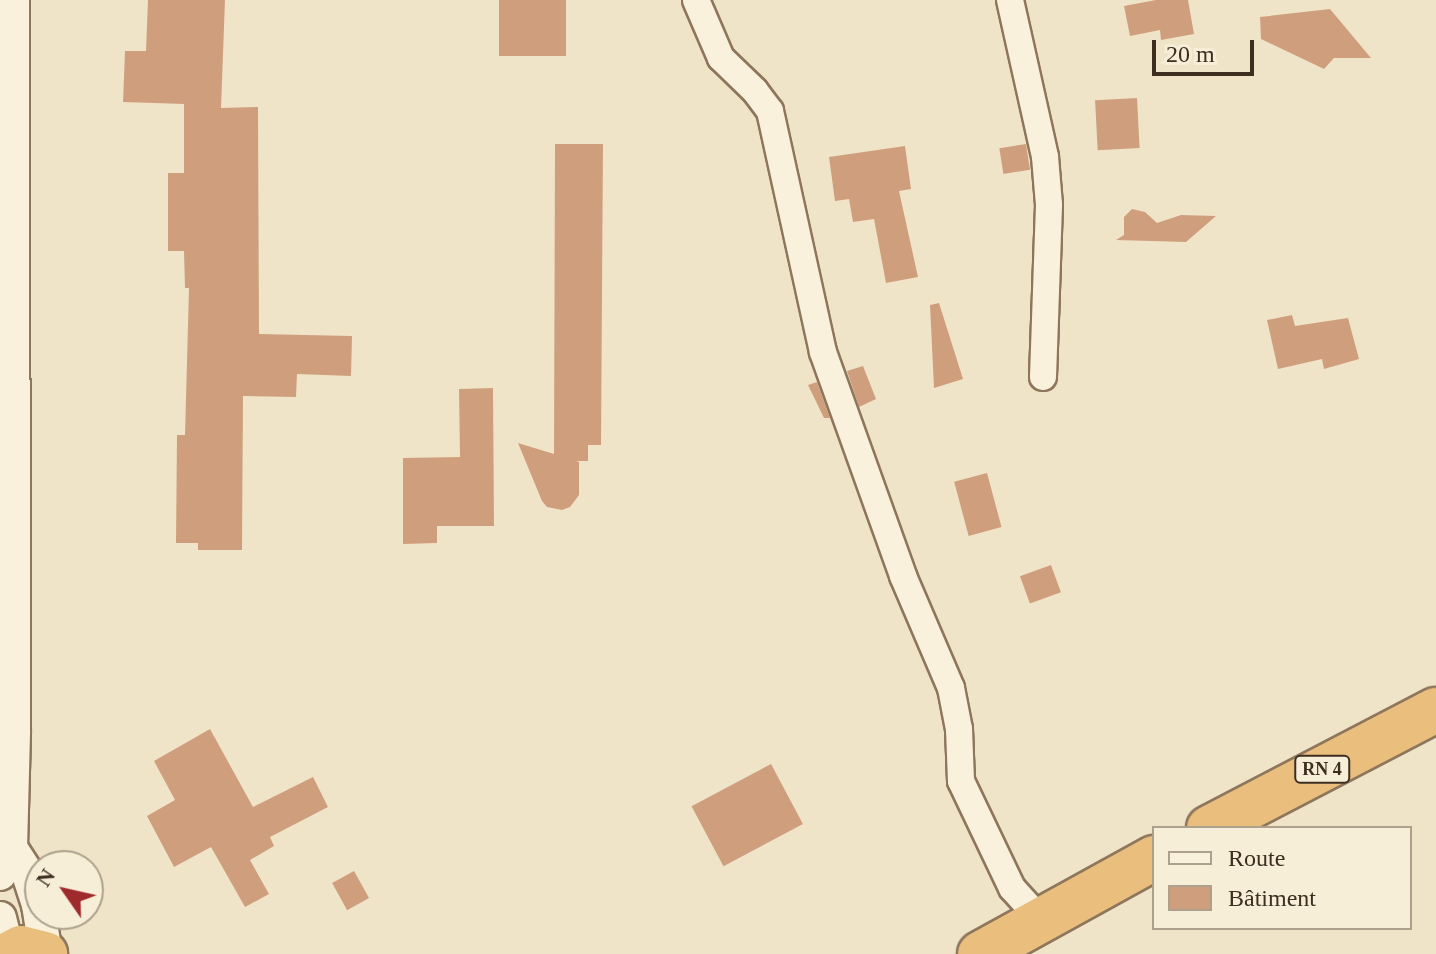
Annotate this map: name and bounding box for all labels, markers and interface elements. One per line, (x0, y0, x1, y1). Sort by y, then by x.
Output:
scale bar (1156, 24, 1258, 74)
text: 20 m (1166, 41, 1215, 67)
road number: RN 4 (1294, 755, 1350, 783)
legend (1152, 826, 1412, 930)
text: Route (1228, 845, 1285, 871)
north arrow (24, 850, 104, 930)
text: N (31, 864, 60, 891)
text: Bâtiment (1228, 885, 1316, 911)

